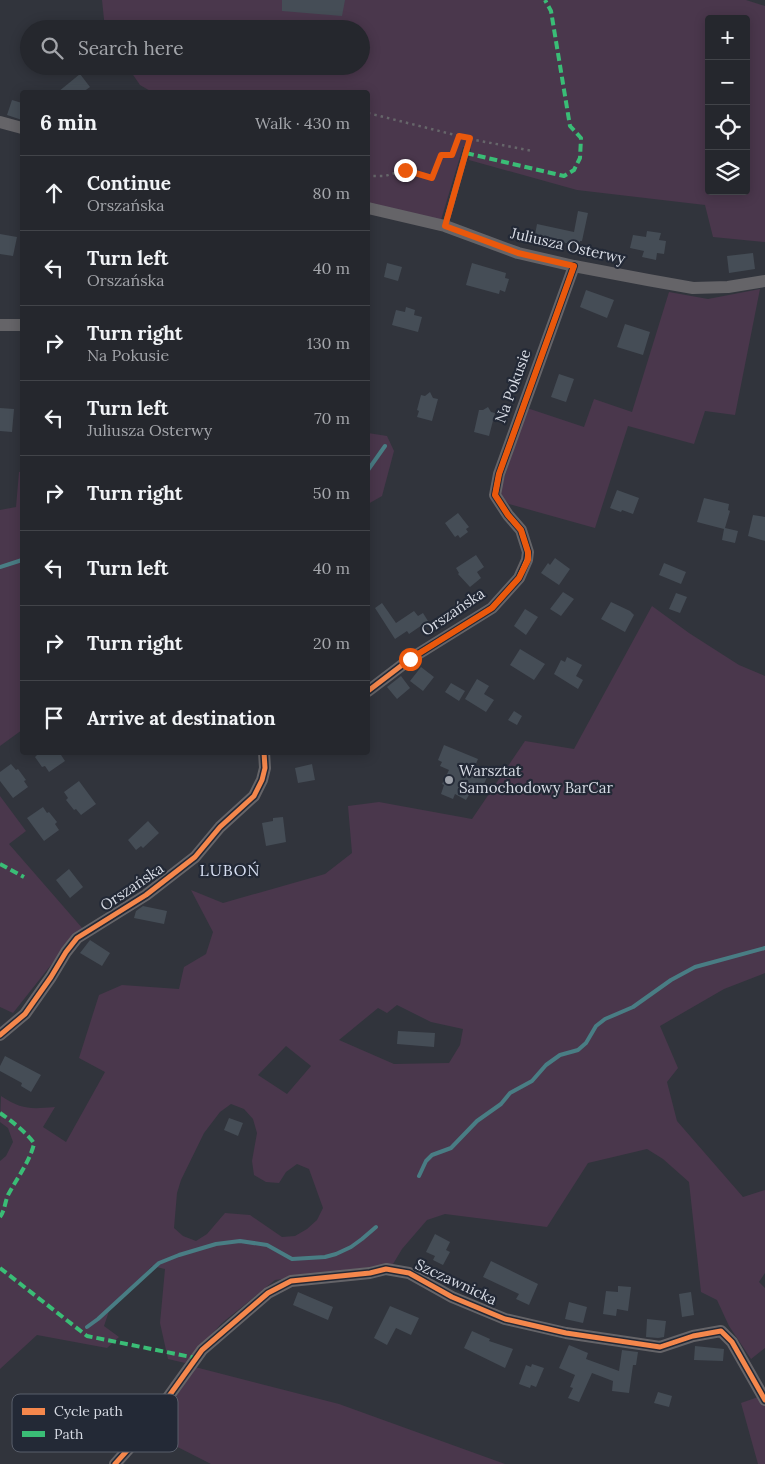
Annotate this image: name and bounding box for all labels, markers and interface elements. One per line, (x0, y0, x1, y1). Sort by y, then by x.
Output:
map controls (705, 15, 750, 195)
button: + (705, 15, 750, 60)
search box (20, 20, 370, 75)
icon: search (38, 34, 66, 62)
text: Search here (78, 36, 184, 60)
button: − (705, 60, 750, 105)
button: locate (705, 105, 750, 150)
text: 6 min (40, 109, 97, 136)
text: Walk · 430 m (255, 113, 350, 133)
button: layers (705, 150, 750, 195)
route end (394, 159, 417, 182)
text: Continue (87, 171, 171, 195)
icon: ahead (40, 179, 68, 207)
text: 80 m (313, 183, 350, 203)
text: Orszańska (87, 195, 164, 215)
street label: Juliusza Osterwy (508, 223, 628, 268)
text: Turn left (87, 246, 168, 270)
icon: left (40, 254, 68, 282)
text: 40 m (313, 258, 350, 278)
text: Orszańska (87, 270, 164, 290)
text: Turn right (87, 321, 183, 345)
icon: right (40, 329, 68, 357)
text: 130 m (307, 333, 350, 353)
text: Na Pokusie (87, 345, 169, 365)
street label: Na Pokusie (490, 346, 535, 425)
text: Turn left (87, 396, 168, 420)
icon: left (40, 404, 68, 432)
text: 70 m (314, 408, 350, 428)
text: Juliusza Osterwy (87, 420, 212, 440)
icon: right (40, 479, 68, 507)
text: Turn right (87, 481, 183, 505)
text: 50 m (313, 483, 350, 503)
icon: left (40, 554, 68, 582)
text: Turn left (87, 556, 168, 580)
text: 40 m (313, 558, 350, 578)
street label: Orszańska (417, 583, 488, 640)
icon: right (40, 629, 68, 657)
text: Turn right (87, 631, 183, 655)
text: 20 m (313, 633, 350, 653)
route start (399, 648, 422, 671)
icon: arrive (40, 704, 68, 732)
text: Arrive at destination (87, 706, 276, 730)
place label: Warsztat Samochodowy BarCar (459, 761, 613, 797)
marker: Warsztat Samochodowy BarCar (443, 774, 455, 786)
street label: Orszańska (96, 858, 167, 915)
district label: LUBOŃ (200, 860, 260, 880)
street label: Szczawnicka (412, 1254, 500, 1309)
legend (12, 1394, 178, 1452)
text: Cycle path (54, 1402, 123, 1420)
text: Path (54, 1425, 83, 1443)

